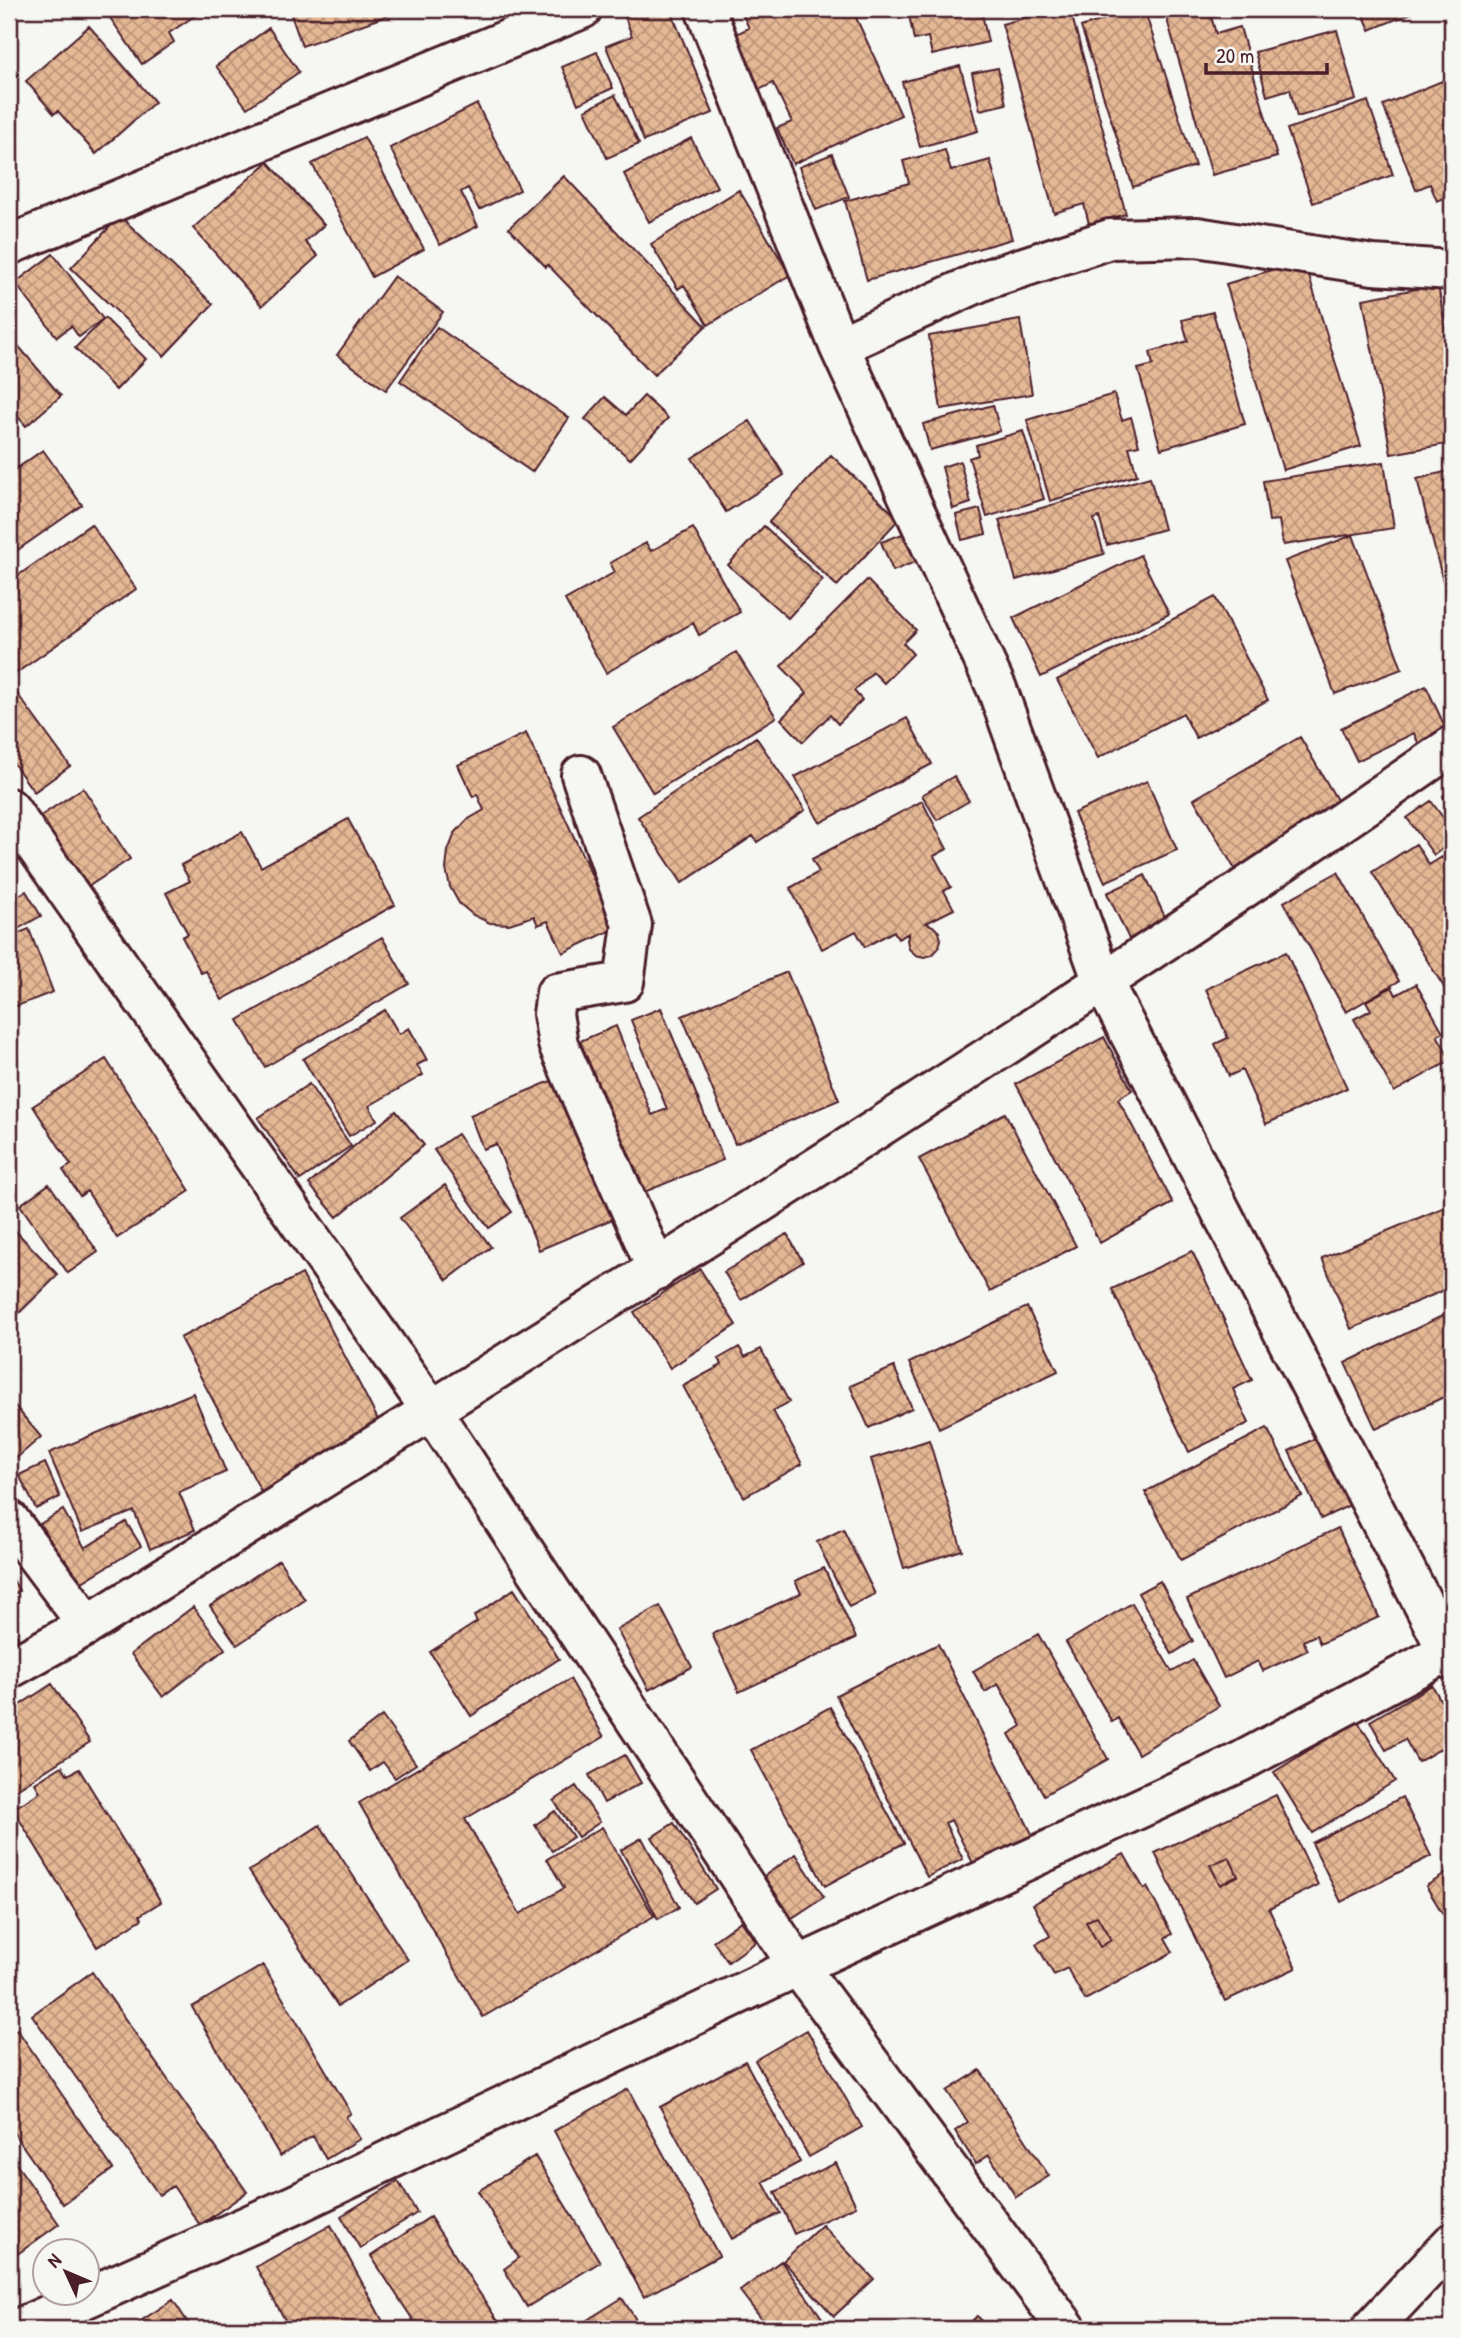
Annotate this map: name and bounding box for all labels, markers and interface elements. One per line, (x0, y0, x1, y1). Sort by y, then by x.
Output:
scale bar (1206, 32, 1326, 76)
text: 20 m (1216, 41, 1254, 70)
north arrow (32, 2236, 102, 2306)
text: N (41, 2248, 67, 2273)

